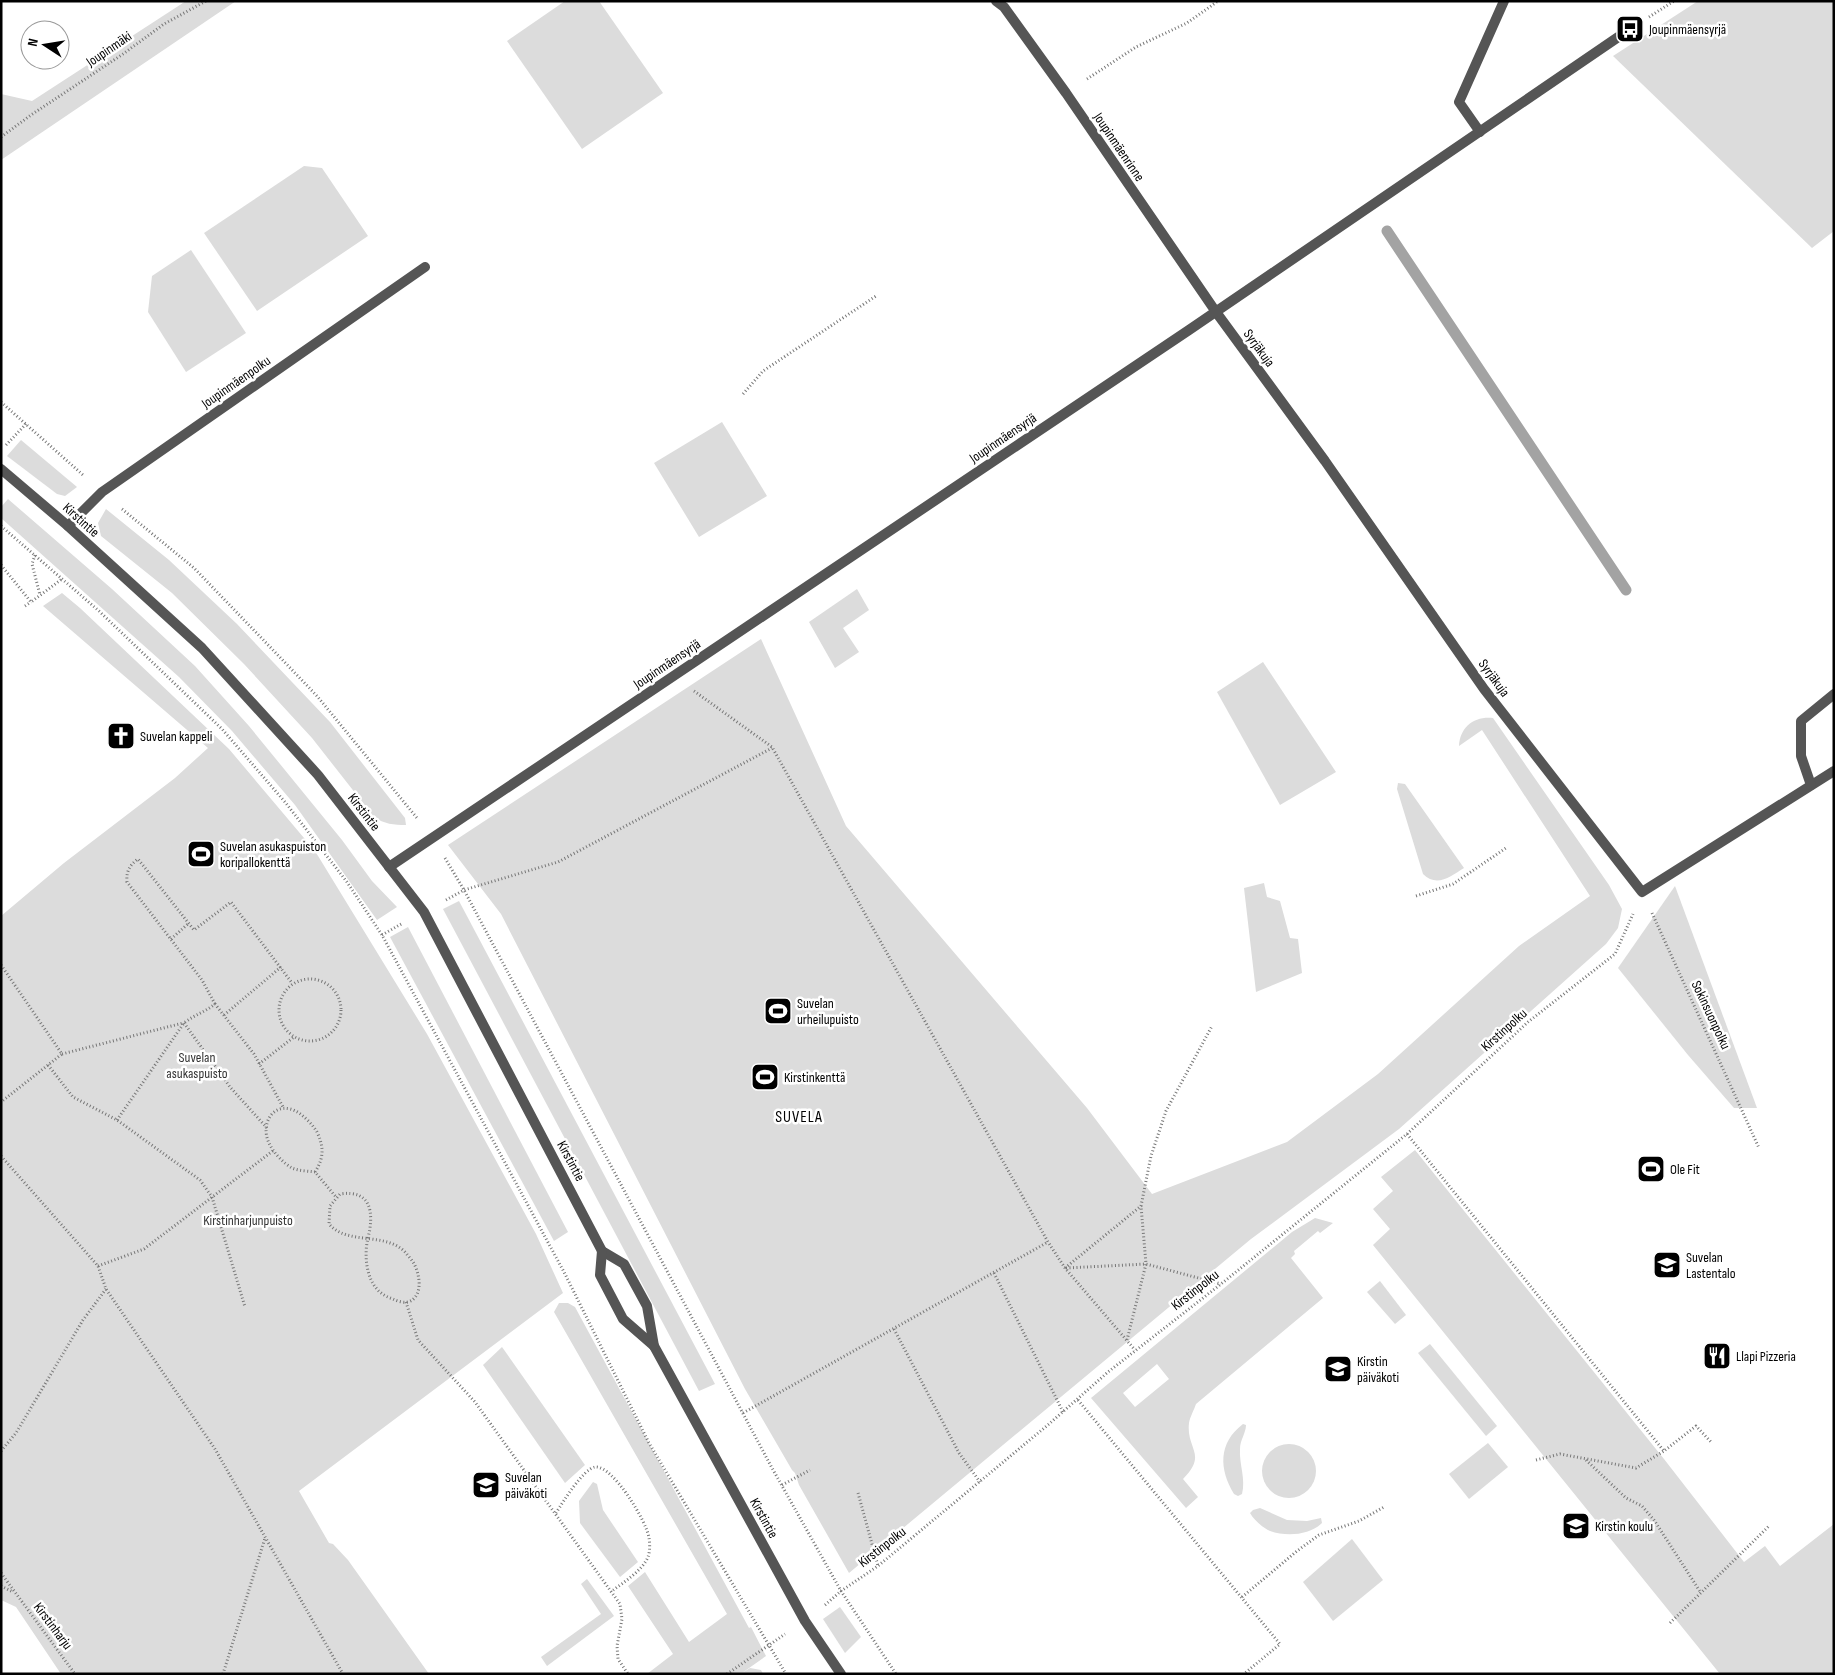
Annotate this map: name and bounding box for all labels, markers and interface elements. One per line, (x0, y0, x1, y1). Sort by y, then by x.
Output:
bus stop icon: Joupinmäensyrjä (1615, 14, 1645, 44)
north arrow (20, 20, 70, 70)
place label: Joupinmäensyrjä (1648, 21, 1726, 38)
street label: Joupinmäki (82, 28, 135, 71)
text: N (24, 37, 42, 48)
street label: Joupinmäenrinne (1089, 109, 1148, 185)
street label: Syrjäkuja (1240, 326, 1278, 370)
street label: Joupinmäenpolku (197, 352, 274, 413)
street label: Joupinmäensyrjä (965, 409, 1040, 467)
street label: Kirstintie (59, 499, 103, 541)
street label: Joupinmäensyrjä (629, 635, 704, 693)
street label: Syrjäkuja (1475, 656, 1513, 700)
church icon: Suvelan kappeli (106, 721, 136, 751)
place label: Suvelan kappeli (140, 728, 212, 745)
street label: Kirstintie (344, 790, 384, 834)
place label: Suvelan asukaspuiston koripallokenttä (220, 838, 326, 871)
sports icon: Suvelan asukaspuiston koripallokenttä (186, 839, 216, 869)
street label: Sokinsuonpolku (1688, 978, 1734, 1052)
place label: Suvelan urheilupuisto (797, 995, 859, 1028)
sports icon: Suvelan urheilupuisto (763, 996, 793, 1026)
street label: Kirstinpolku (1477, 1005, 1531, 1055)
park label: Suvelan asukaspuisto (166, 1049, 228, 1082)
sports icon: Kirstinkenttä (750, 1062, 780, 1092)
place label: Kirstinkenttä (784, 1069, 845, 1086)
district label: SUVELA (775, 1108, 823, 1127)
street label: Kirstintie (553, 1138, 589, 1184)
sports icon: Ole Fit (1636, 1154, 1666, 1184)
place label: Ole Fit (1670, 1161, 1700, 1178)
park label: Kirstinharjunpuisto (203, 1212, 293, 1229)
place label: Suvelan Lastentalo (1686, 1249, 1736, 1282)
school or university icon: Suvelan Lastentalo (1652, 1250, 1682, 1280)
street label: Kirstinpolku (1168, 1266, 1222, 1314)
restaurant icon: Llapi Pizzeria (1702, 1341, 1732, 1371)
place label: Llapi Pizzeria (1736, 1348, 1796, 1365)
place label: Kirstin päiväkoti (1357, 1353, 1399, 1386)
school or university icon: Kirstin päiväkoti (1323, 1354, 1353, 1384)
place label: Suvelan päiväkoti (505, 1469, 547, 1502)
school or university icon: Suvelan päiväkoti (471, 1470, 501, 1500)
street label: Kirstintie (746, 1495, 782, 1541)
school or university icon: Kirstin koulu (1561, 1511, 1591, 1541)
place label: Kirstin koulu (1595, 1518, 1653, 1535)
street label: Kirstinpolku (855, 1523, 909, 1571)
street label: Kirstinharju (30, 1599, 76, 1653)

